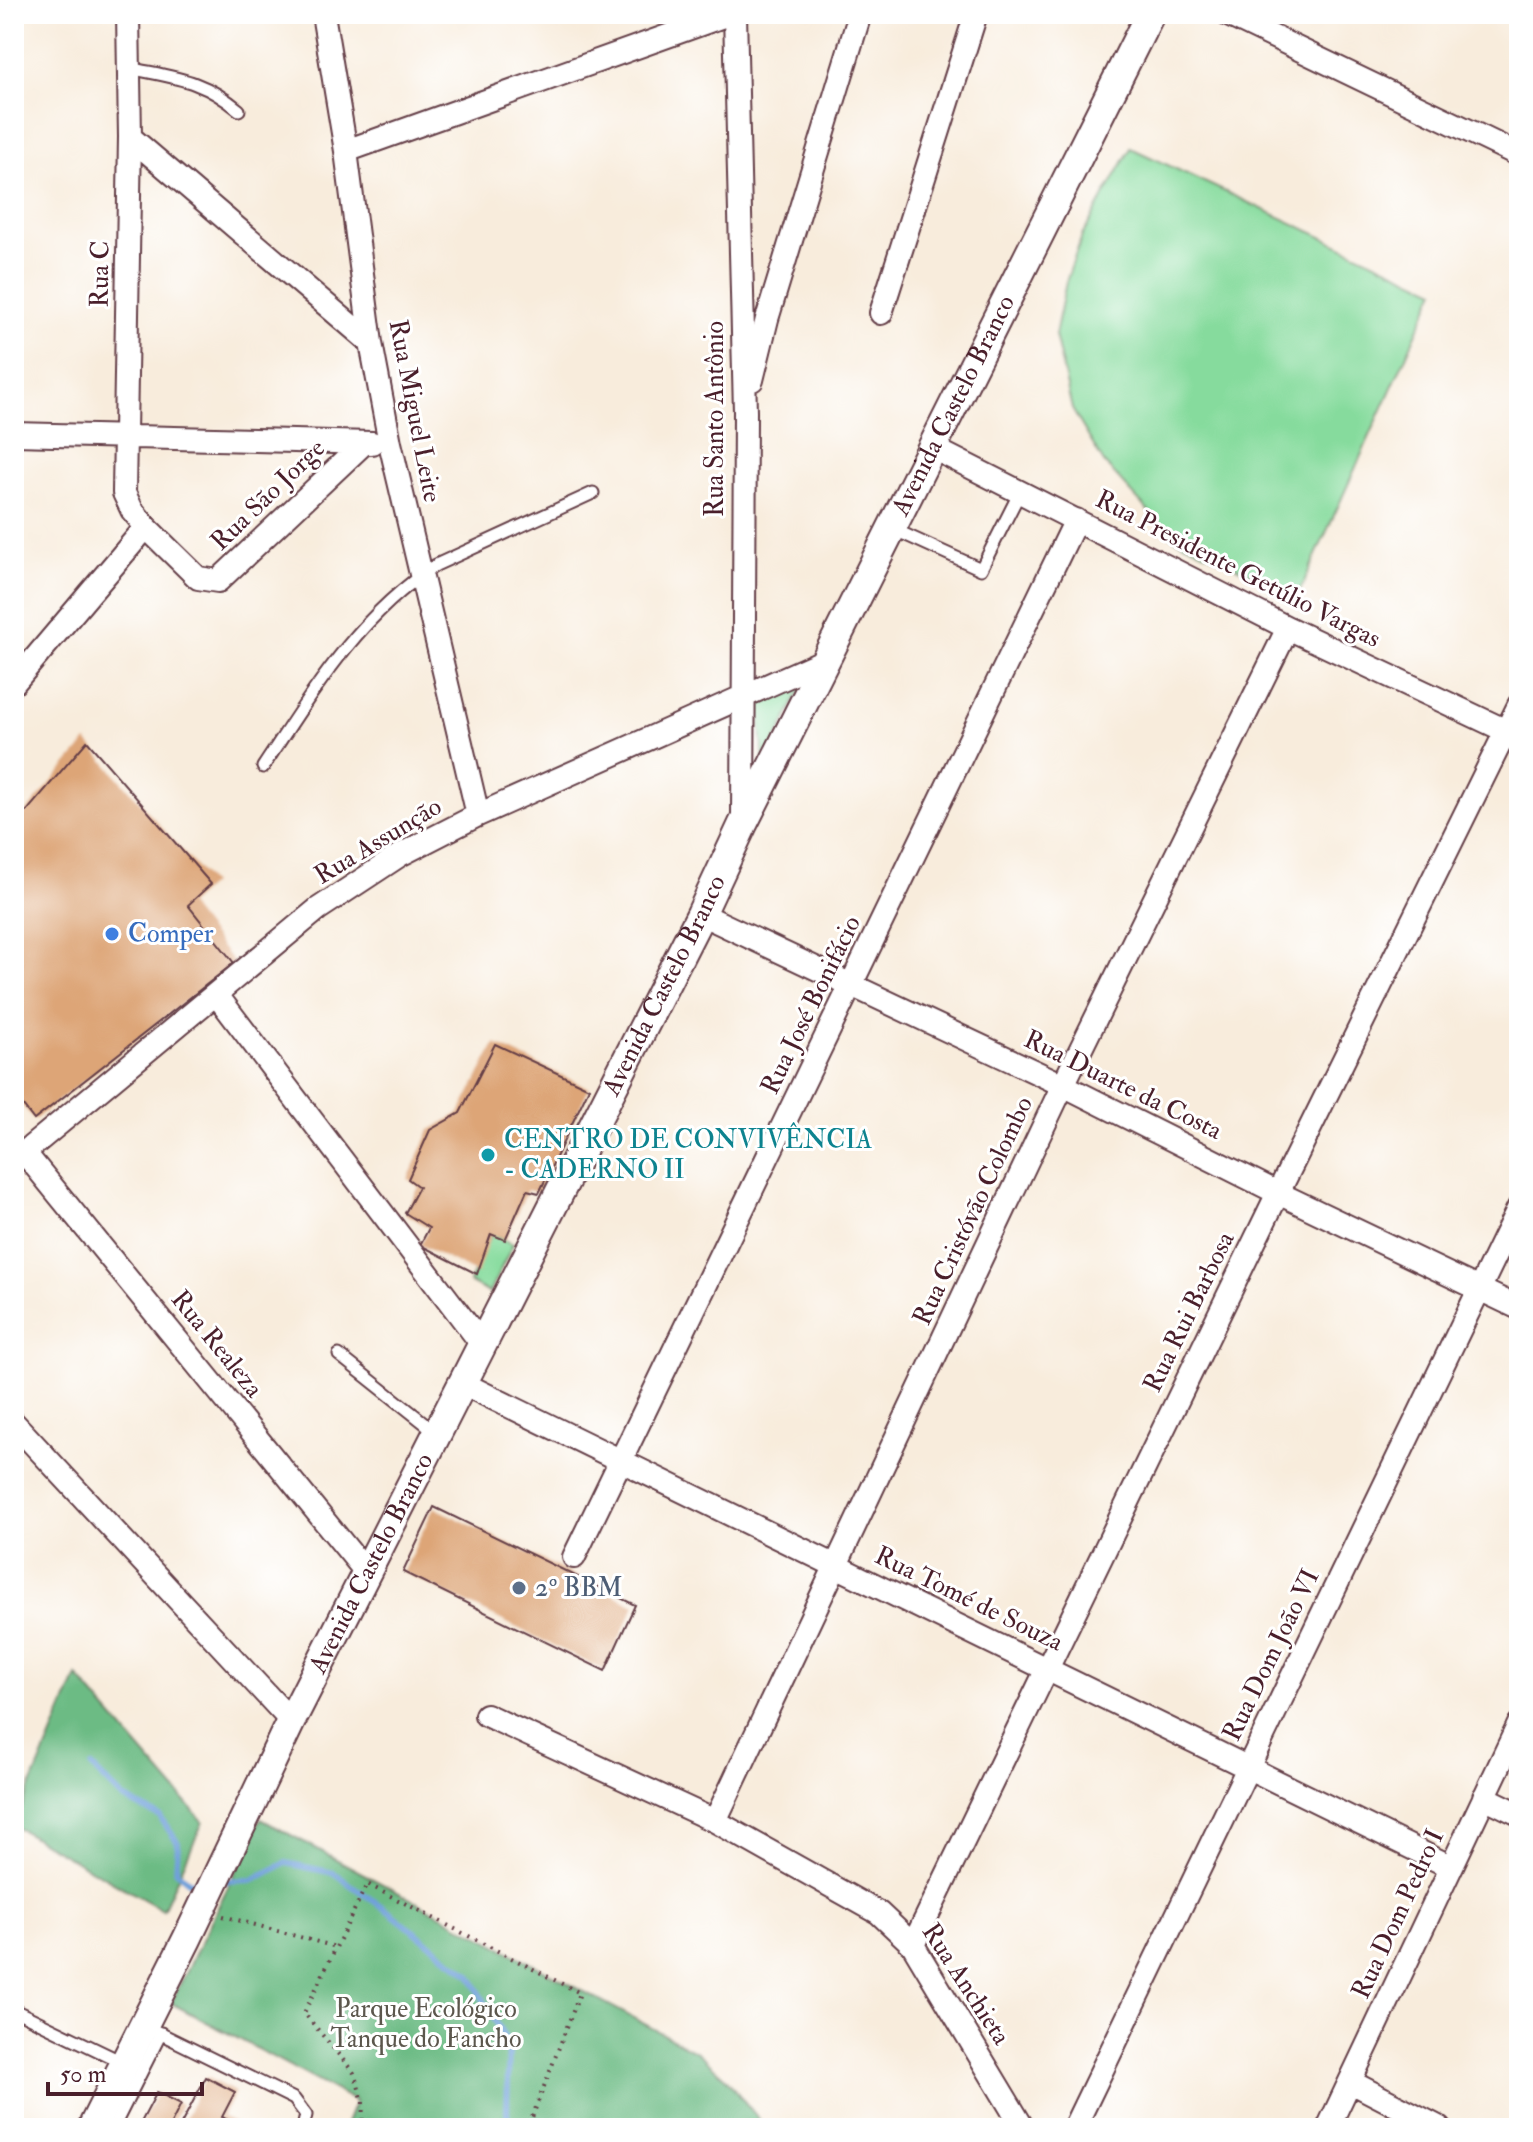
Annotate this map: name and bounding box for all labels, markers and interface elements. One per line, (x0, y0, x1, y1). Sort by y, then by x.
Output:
street label: Rua C (83, 240, 117, 308)
street label: Avenida Castelo Branco (884, 290, 1022, 522)
street label: Rua Miguel Leite (382, 317, 448, 505)
street label: Rua Santo Antônio (699, 321, 731, 517)
street label: Rua São Jorge (204, 432, 332, 558)
street label: Rua Presidente Getúlio Vargas (1090, 483, 1386, 655)
street label: Rua Assunção (309, 791, 447, 891)
street label: Avenida Castelo Branco (595, 870, 733, 1102)
street label: Rua José Bonifácio (754, 911, 868, 1099)
place label: Comper (128, 918, 214, 951)
marker: Comper (103, 925, 121, 943)
street label: Rua Duarte da Costa (1019, 1023, 1227, 1147)
street label: Rua Cristóvão Colombo (906, 1092, 1040, 1330)
place label: CENTRO DE CONVIVÊNCIA - CADERNO II (504, 1122, 873, 1186)
marker: CENTRO DE CONVIVÊNCIA - CADERNO II (479, 1146, 497, 1164)
street label: Rua Rui Barbosa (1136, 1226, 1242, 1397)
street label: Rua Realeza (164, 1284, 270, 1404)
street label: Avenida Castelo Branco (301, 1448, 440, 1680)
street label: Rua Tomé de Souza (870, 1540, 1069, 1659)
street label: Rua Dom João VI (1216, 1564, 1326, 1746)
place label: 2º BBM (535, 1572, 622, 1604)
marker: 2º BBM (510, 1579, 528, 1597)
street label: Rua Dom Pedro I (1345, 1824, 1451, 2004)
street label: Rua Anchieta (915, 1917, 1017, 2051)
park label: Parque Ecológico Tanque do Fancho (331, 1993, 521, 2055)
scale bar (48, 2046, 202, 2096)
text: 50 m (60, 2059, 107, 2090)

